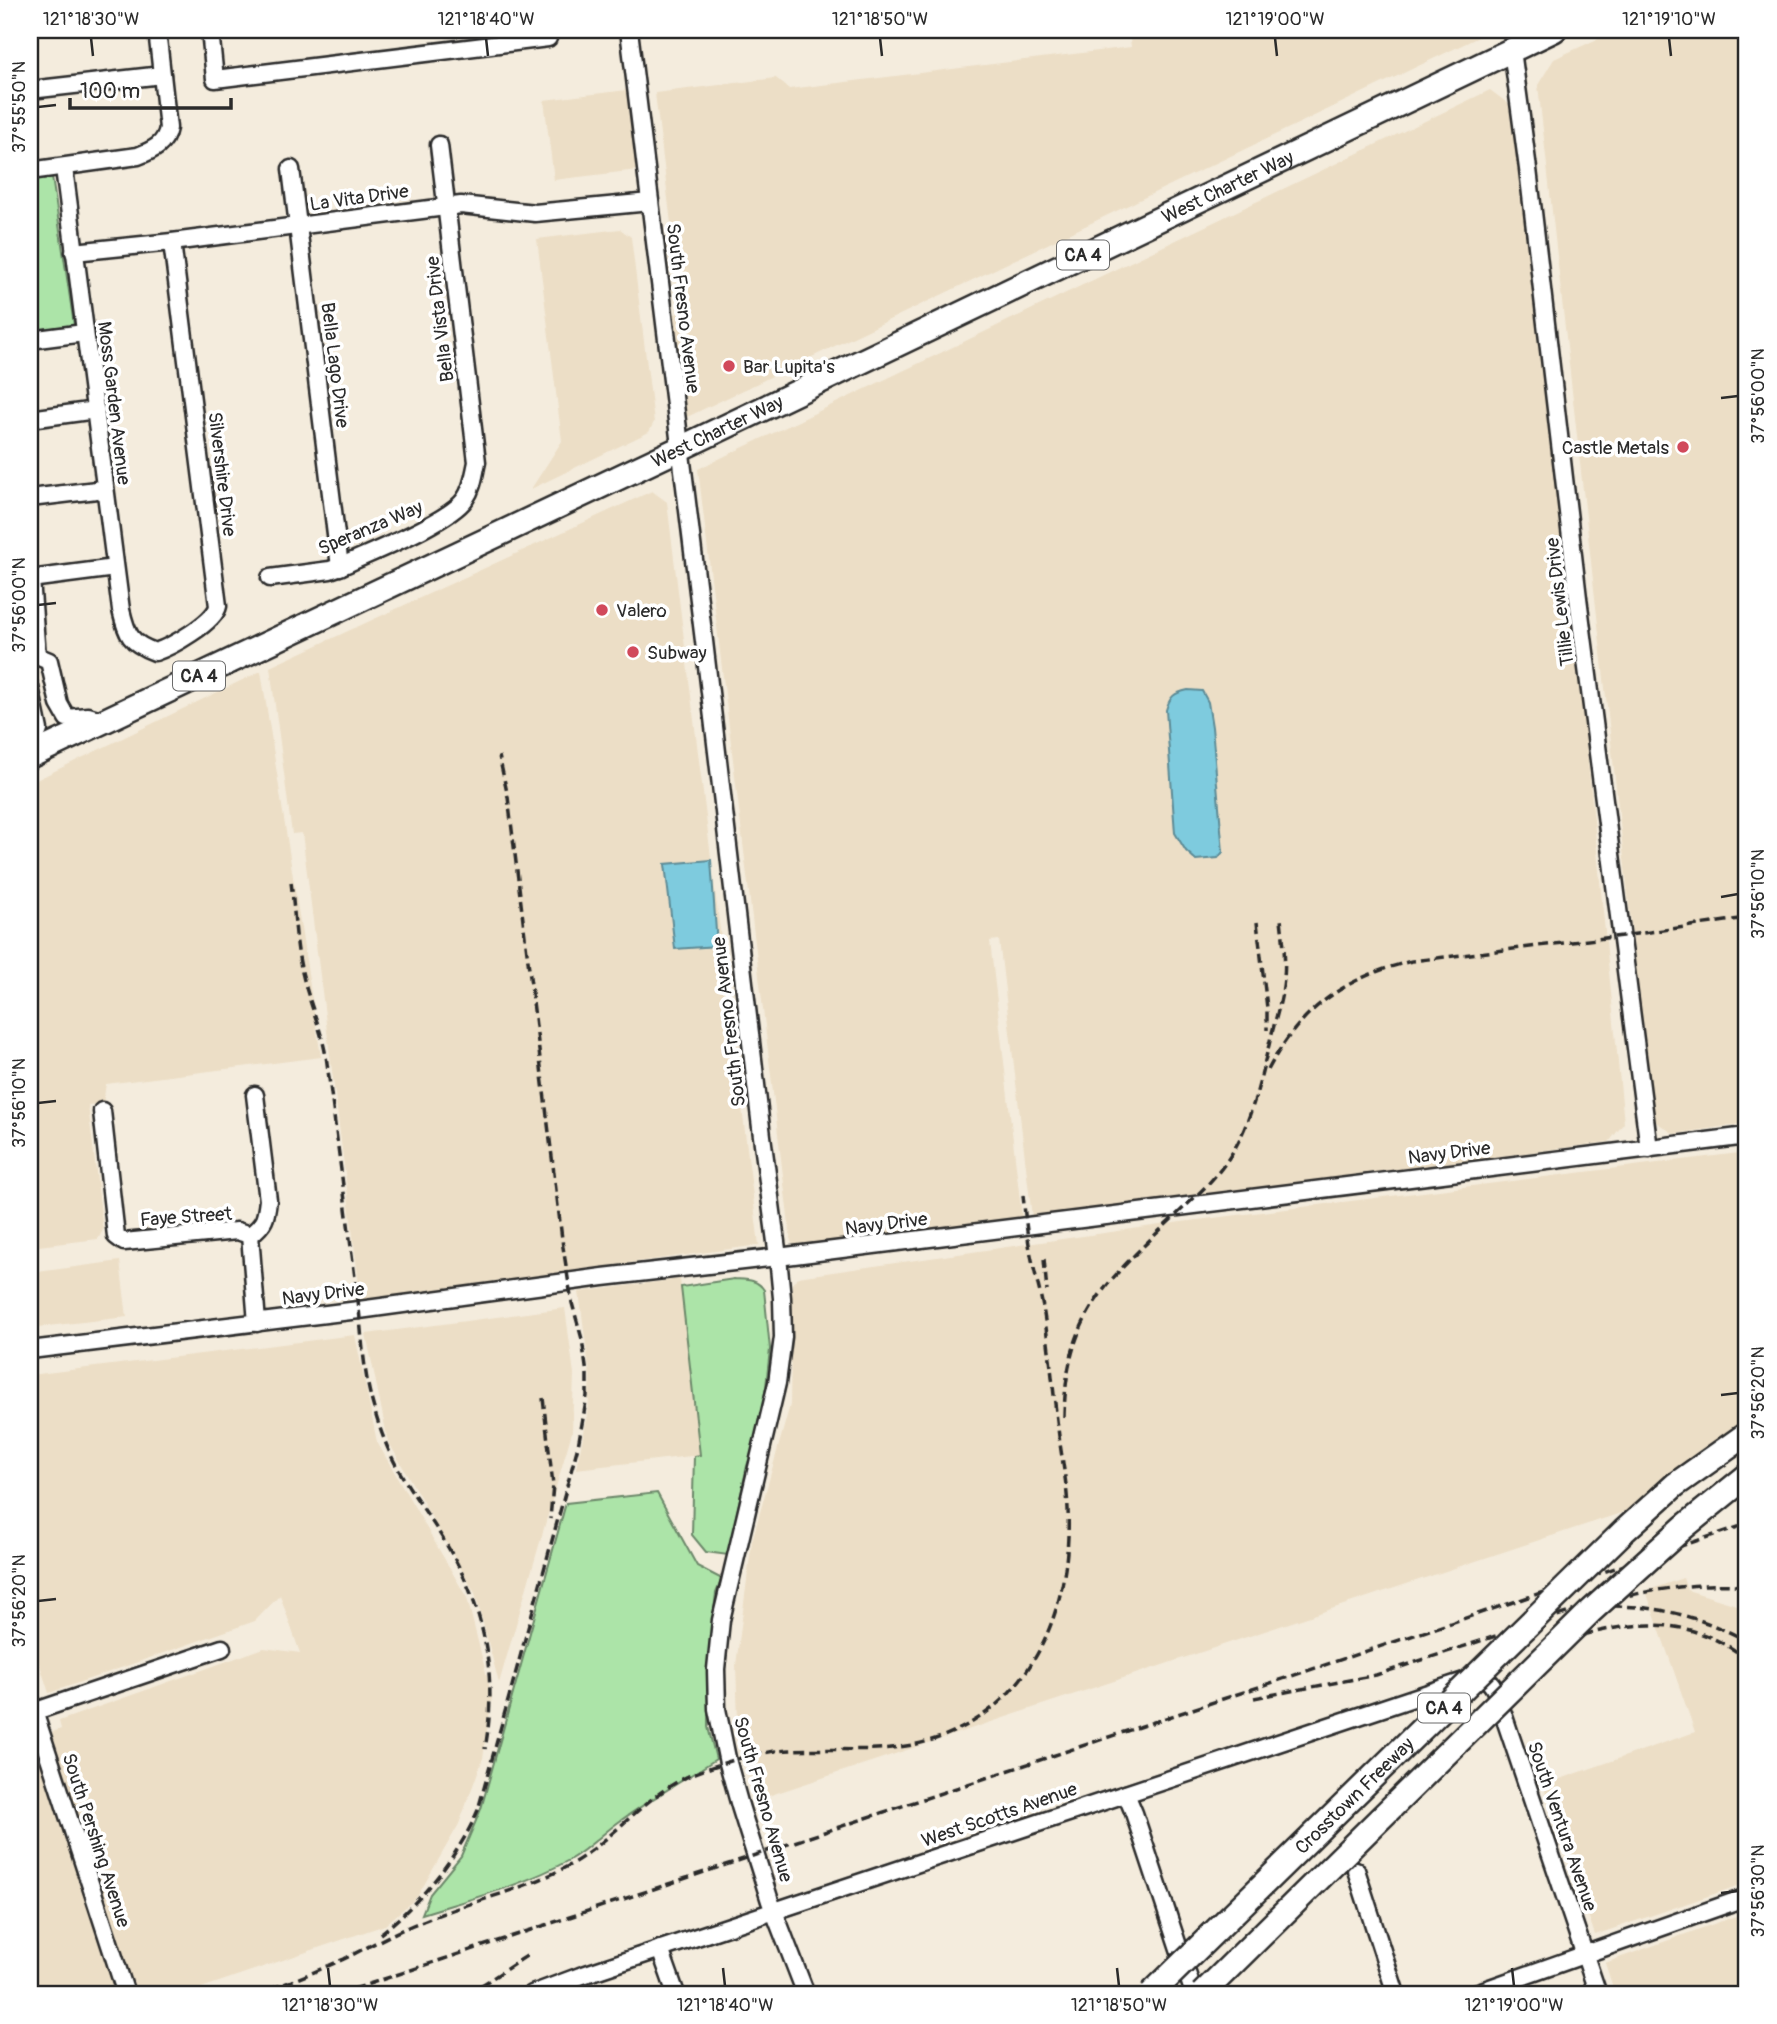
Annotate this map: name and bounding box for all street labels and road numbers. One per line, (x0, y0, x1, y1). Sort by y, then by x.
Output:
street label: West Charter Way (1158, 145, 1298, 229)
street label: La Vita Drive (308, 179, 411, 217)
street label: South Fresno Avenue (661, 222, 705, 395)
road number: CA 4 (1057, 241, 1109, 270)
street label: Bella Vista Drive (420, 254, 460, 383)
street label: Bella Lago Drive (315, 301, 355, 430)
street label: Moss Garden Avenue (92, 320, 136, 487)
street label: West Charter Way (647, 390, 787, 473)
street label: Silvershire Drive (202, 411, 242, 538)
street label: Speranza Way (314, 495, 426, 561)
street label: Tillie Lewis Drive (1540, 536, 1580, 668)
road number: CA 4 (173, 662, 225, 690)
street label: South Fresno Avenue (707, 935, 751, 1108)
street label: Navy Drive (1406, 1136, 1492, 1170)
street label: Faye Street (139, 1202, 233, 1232)
street label: Navy Drive (843, 1207, 929, 1241)
street label: Navy Drive (280, 1277, 366, 1311)
road number: CA 4 (1418, 1694, 1470, 1722)
street label: South Fresno Avenue (728, 1714, 798, 1885)
street label: Crosstown Freeway (1290, 1733, 1419, 1860)
street label: South Ventura Avenue (1522, 1738, 1603, 1915)
street label: South Pershing Avenue (57, 1750, 136, 1931)
street label: West Scotts Avenue (918, 1777, 1081, 1853)

